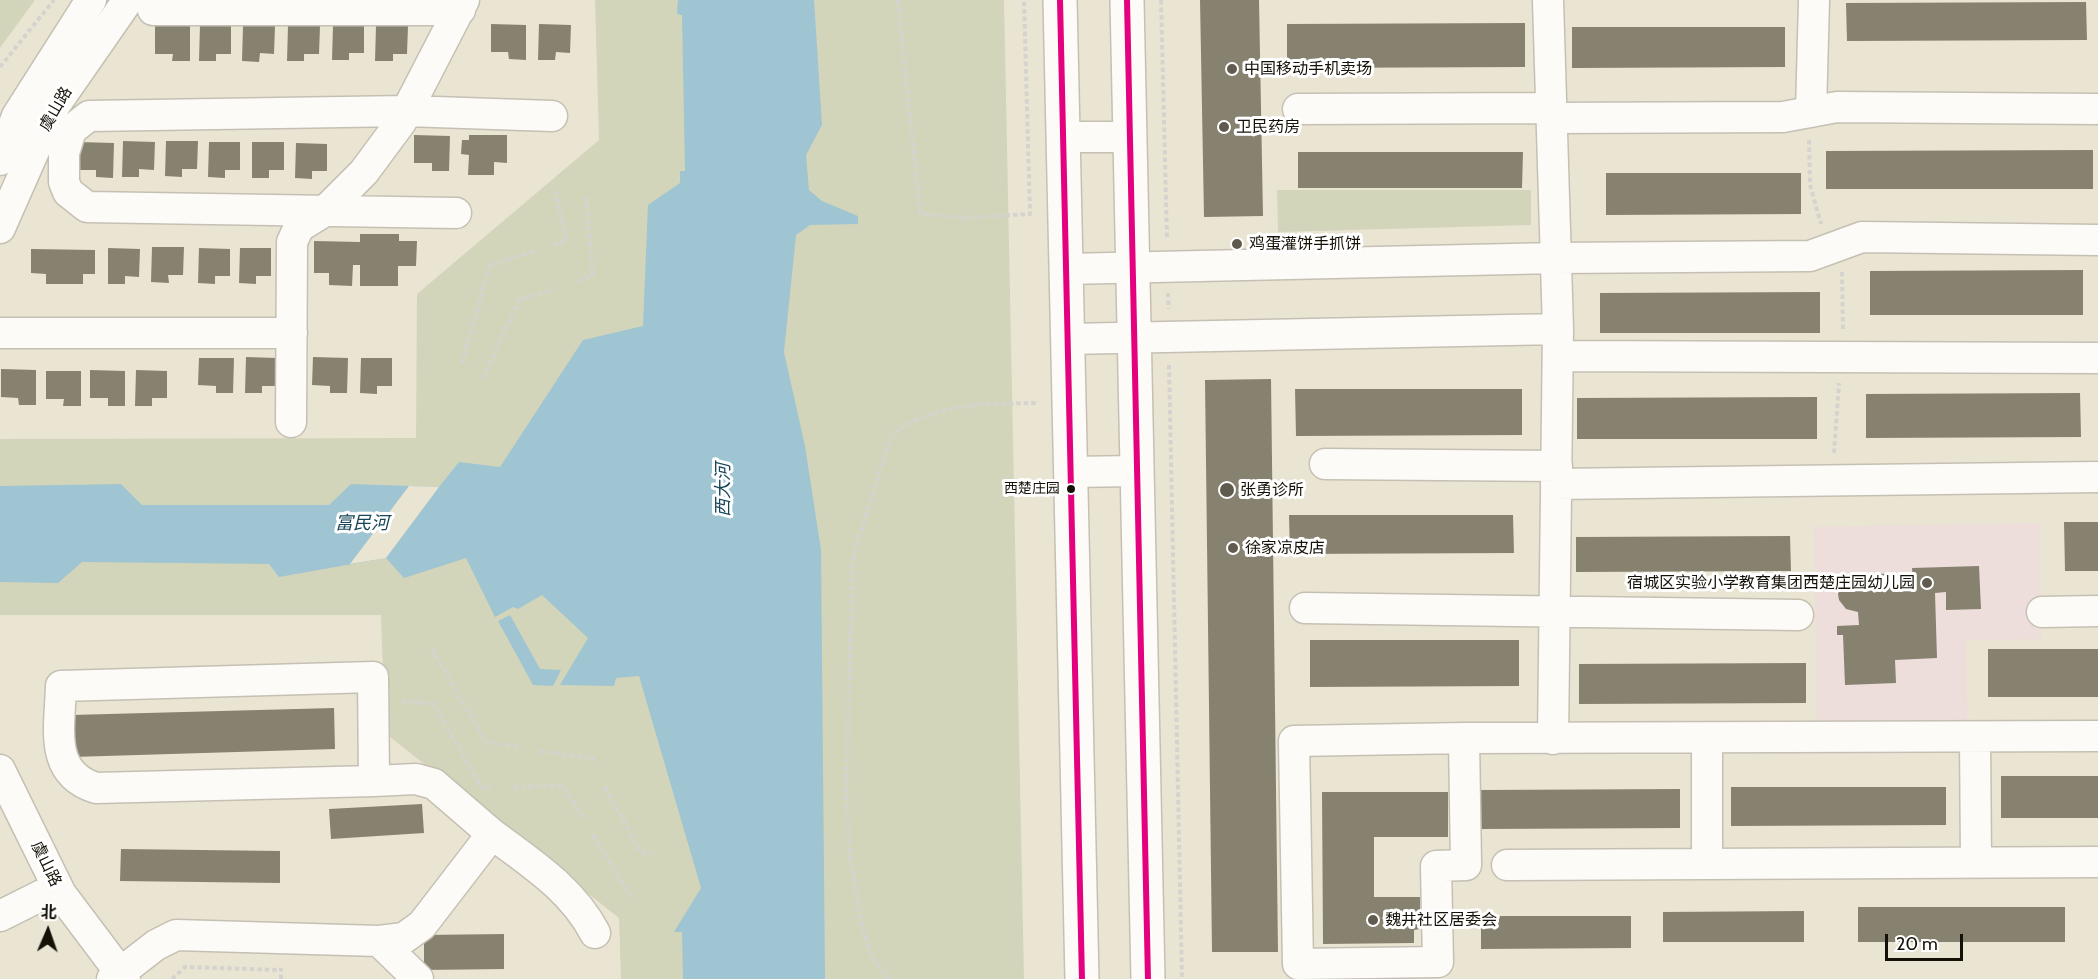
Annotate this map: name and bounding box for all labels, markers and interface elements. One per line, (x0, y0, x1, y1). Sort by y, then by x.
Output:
place label: 中国移动手机卖场 (1244, 59, 1372, 79)
marker: 中国移动手机卖场 (1225, 62, 1239, 76)
street label: 虞山路 (36, 83, 76, 135)
place label: 卫民药房 (1236, 117, 1300, 137)
marker: 卫民药房 (1217, 120, 1231, 134)
place label: 鸡蛋灌饼手抓饼 (1249, 234, 1361, 254)
marker: 鸡蛋灌饼手抓饼 (1230, 237, 1244, 251)
water label: 西大河 (713, 463, 735, 517)
place label: 张勇诊所 (1240, 480, 1304, 500)
place label: 西楚庄园 (1004, 481, 1060, 497)
marker: 张勇诊所 (1218, 481, 1236, 499)
marker: 西楚庄园 (1065, 483, 1077, 495)
water label: 富民河 (335, 513, 389, 535)
place label: 徐家凉皮店 (1245, 538, 1325, 558)
marker: 徐家凉皮店 (1226, 541, 1240, 555)
place label: 宿城区实验小学教育集团西楚庄园幼儿园 (1627, 573, 1915, 593)
marker: 宿城区实验小学教育集团西楚庄园幼儿园 (1920, 576, 1934, 590)
street label: 虞山路 (27, 838, 65, 890)
north arrow (18, 901, 78, 961)
text: 北 (40, 903, 57, 922)
place label: 魏井社区居委会 (1385, 910, 1497, 930)
marker: 魏井社区居委会 (1366, 913, 1380, 927)
scale bar (1888, 922, 1966, 960)
text: 20 m (1896, 933, 1938, 955)

